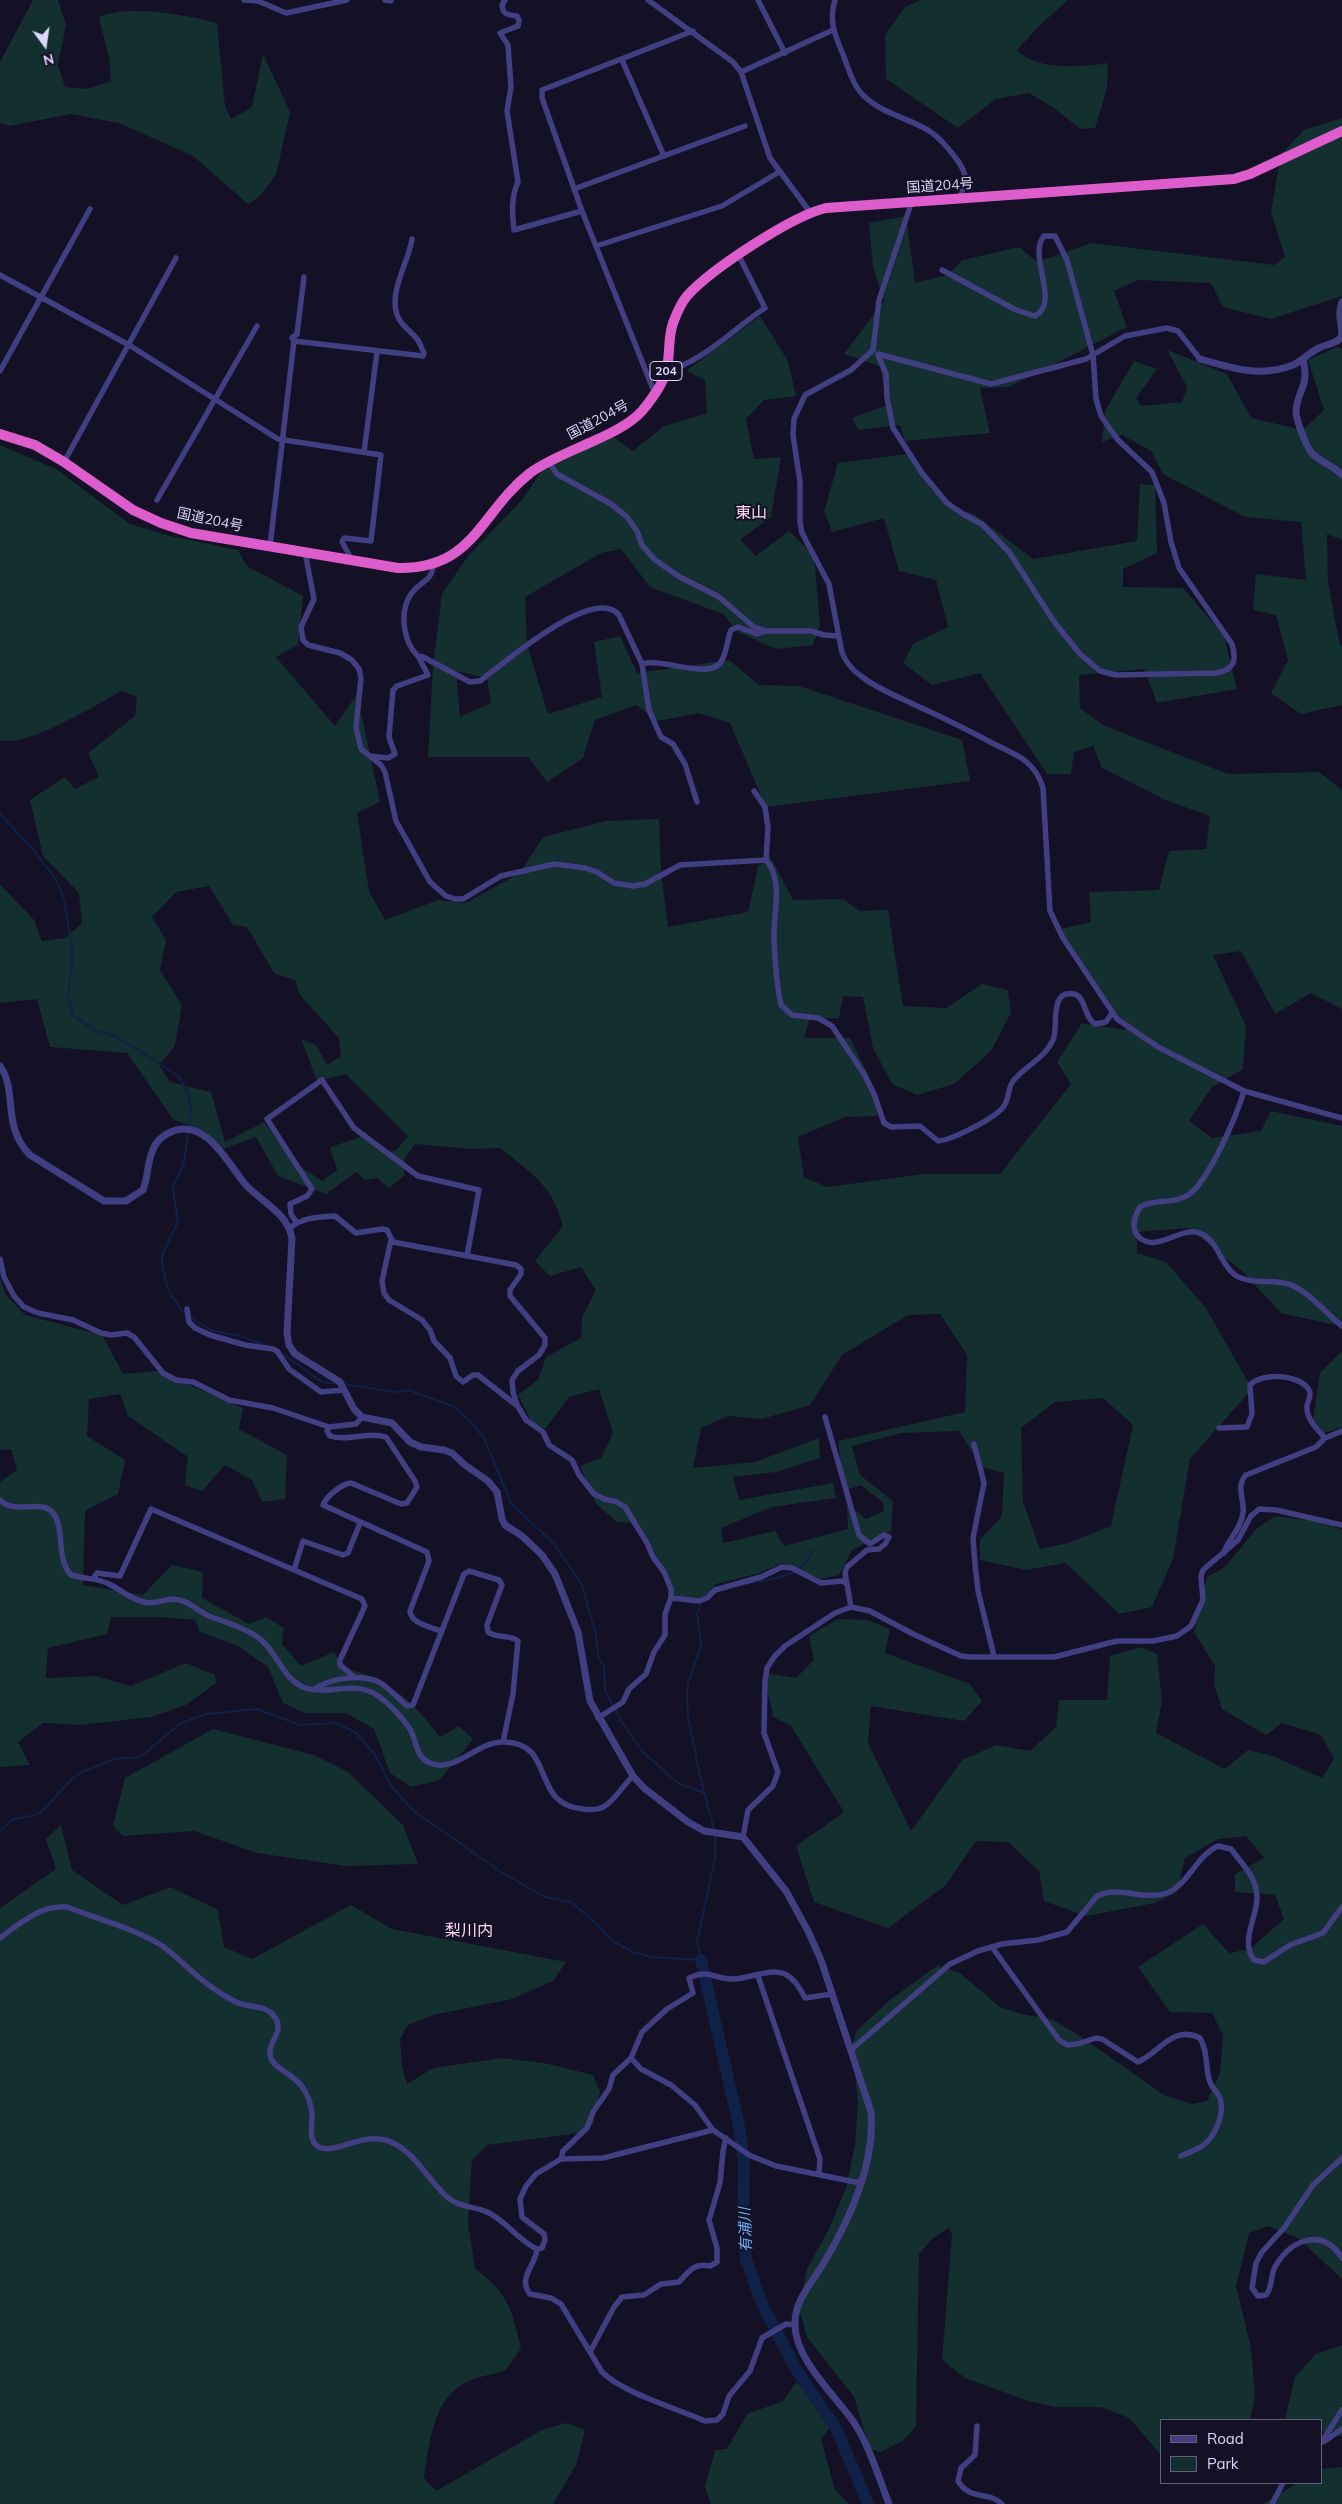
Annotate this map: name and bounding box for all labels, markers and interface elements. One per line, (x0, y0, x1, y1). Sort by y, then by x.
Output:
north arrow (20, 20, 70, 70)
text: N (41, 50, 56, 70)
street label: 国道204号 (906, 175, 974, 197)
road number: 204 (650, 362, 682, 381)
street label: 国道204号 (564, 397, 632, 443)
district label: 東山 (735, 503, 767, 523)
street label: 国道204号 (175, 505, 245, 535)
district label: 梨川内 (445, 1921, 493, 1941)
water label: 有浦川 (736, 2207, 756, 2253)
legend (1160, 2419, 1322, 2484)
text: Road (1207, 2429, 1244, 2448)
text: Park (1207, 2454, 1239, 2473)

